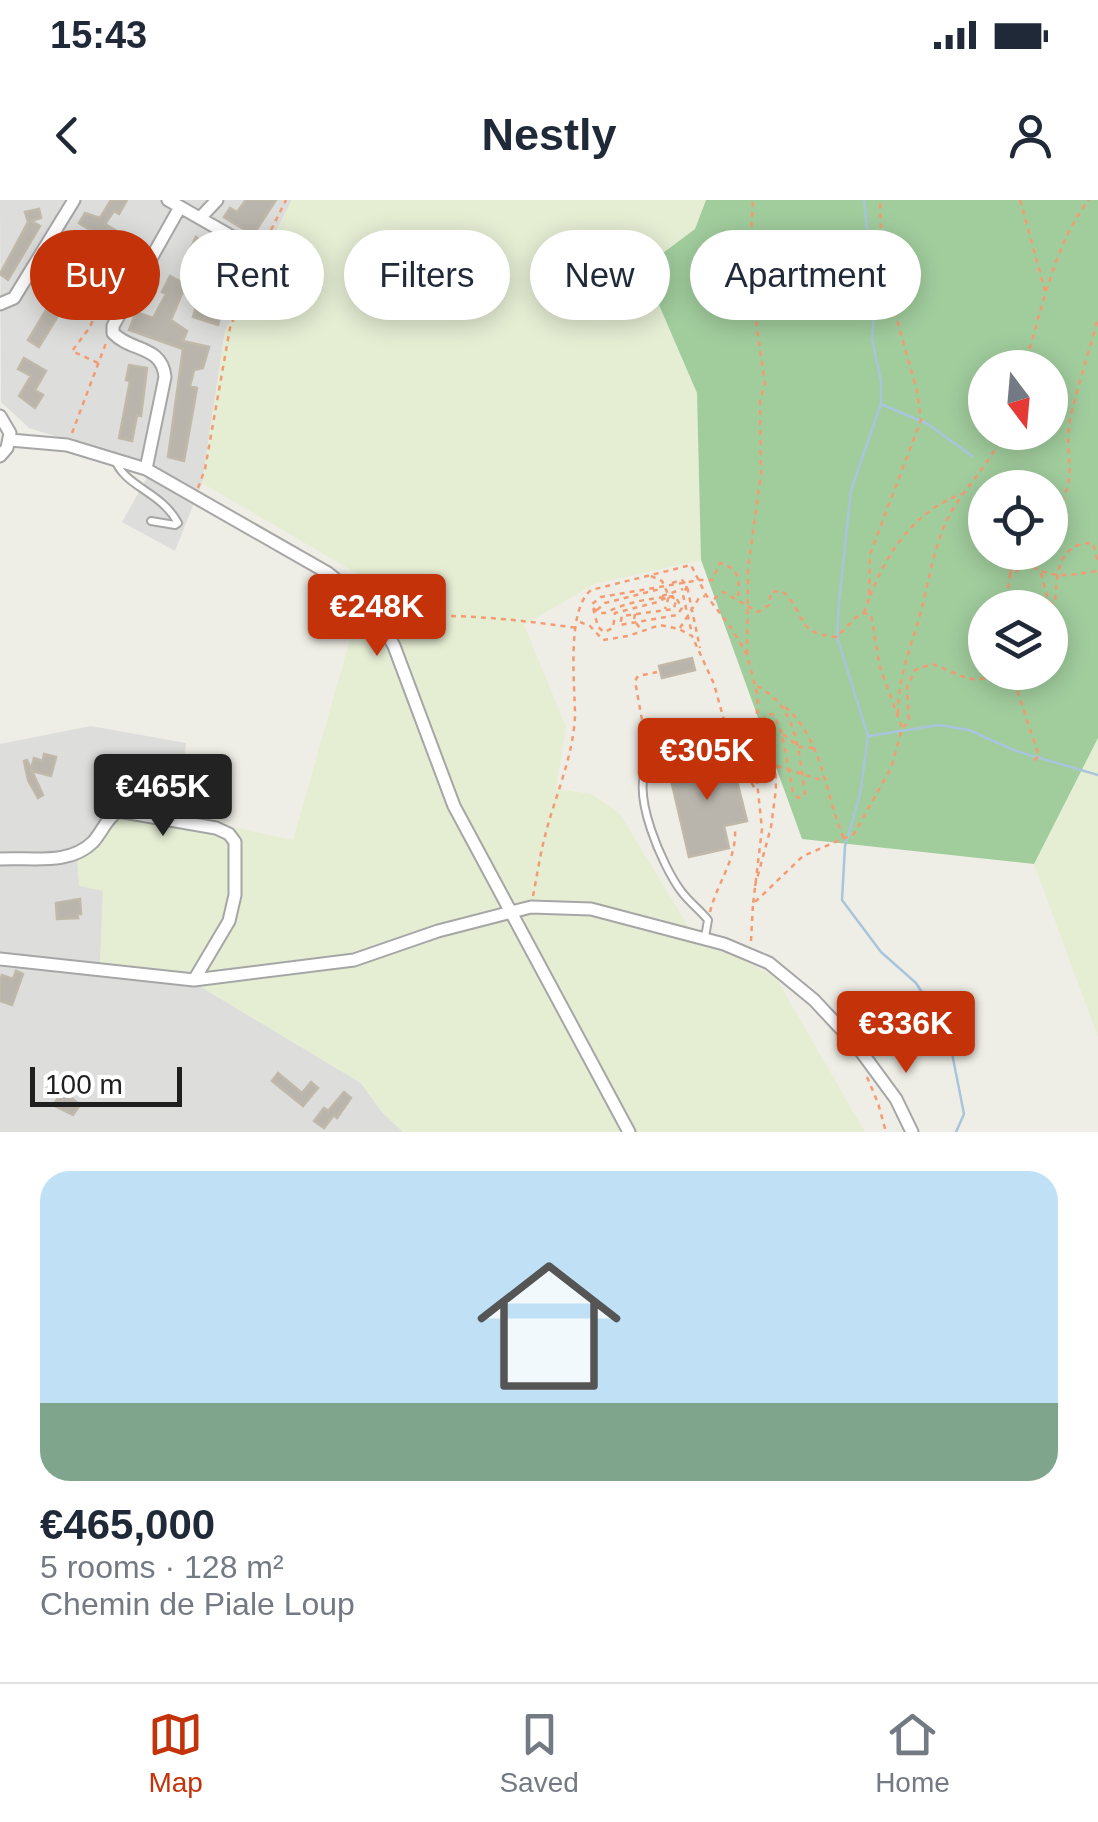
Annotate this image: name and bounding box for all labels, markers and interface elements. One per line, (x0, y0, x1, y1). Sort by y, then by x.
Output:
text: 15:43 (50, 14, 147, 56)
icon: back (40, 108, 95, 163)
icon: person (1003, 108, 1058, 163)
text: Nestly (481, 109, 617, 160)
chip: Buy (30, 230, 160, 320)
chip: Rent (180, 230, 324, 320)
chip: Filters (344, 230, 510, 320)
chip: New (530, 230, 670, 320)
chip: Apartment (690, 230, 921, 320)
north arrow (968, 350, 1068, 450)
map controls (968, 350, 1068, 690)
button: locate (968, 470, 1068, 570)
pin: €248K (307, 574, 447, 659)
text: €248K (330, 588, 424, 624)
button: layers (968, 590, 1068, 690)
pin: €305K (637, 718, 777, 803)
text: €305K (660, 732, 754, 768)
pin: €465K (93, 754, 233, 839)
text: €465K (116, 768, 210, 804)
pin: €336K (836, 991, 976, 1076)
text: €336K (859, 1005, 953, 1041)
scale bar (30, 1062, 182, 1106)
text: 100 m (45, 1069, 123, 1100)
icon: home (459, 1236, 639, 1416)
text: €465,000 (40, 1501, 215, 1548)
text: 5 rooms · 128 m² (40, 1549, 284, 1585)
text: Chemin de Piale Loup (40, 1586, 355, 1622)
tab: Map (148, 1707, 203, 1799)
tab: Saved (499, 1707, 579, 1799)
tab: Home (875, 1707, 950, 1799)

